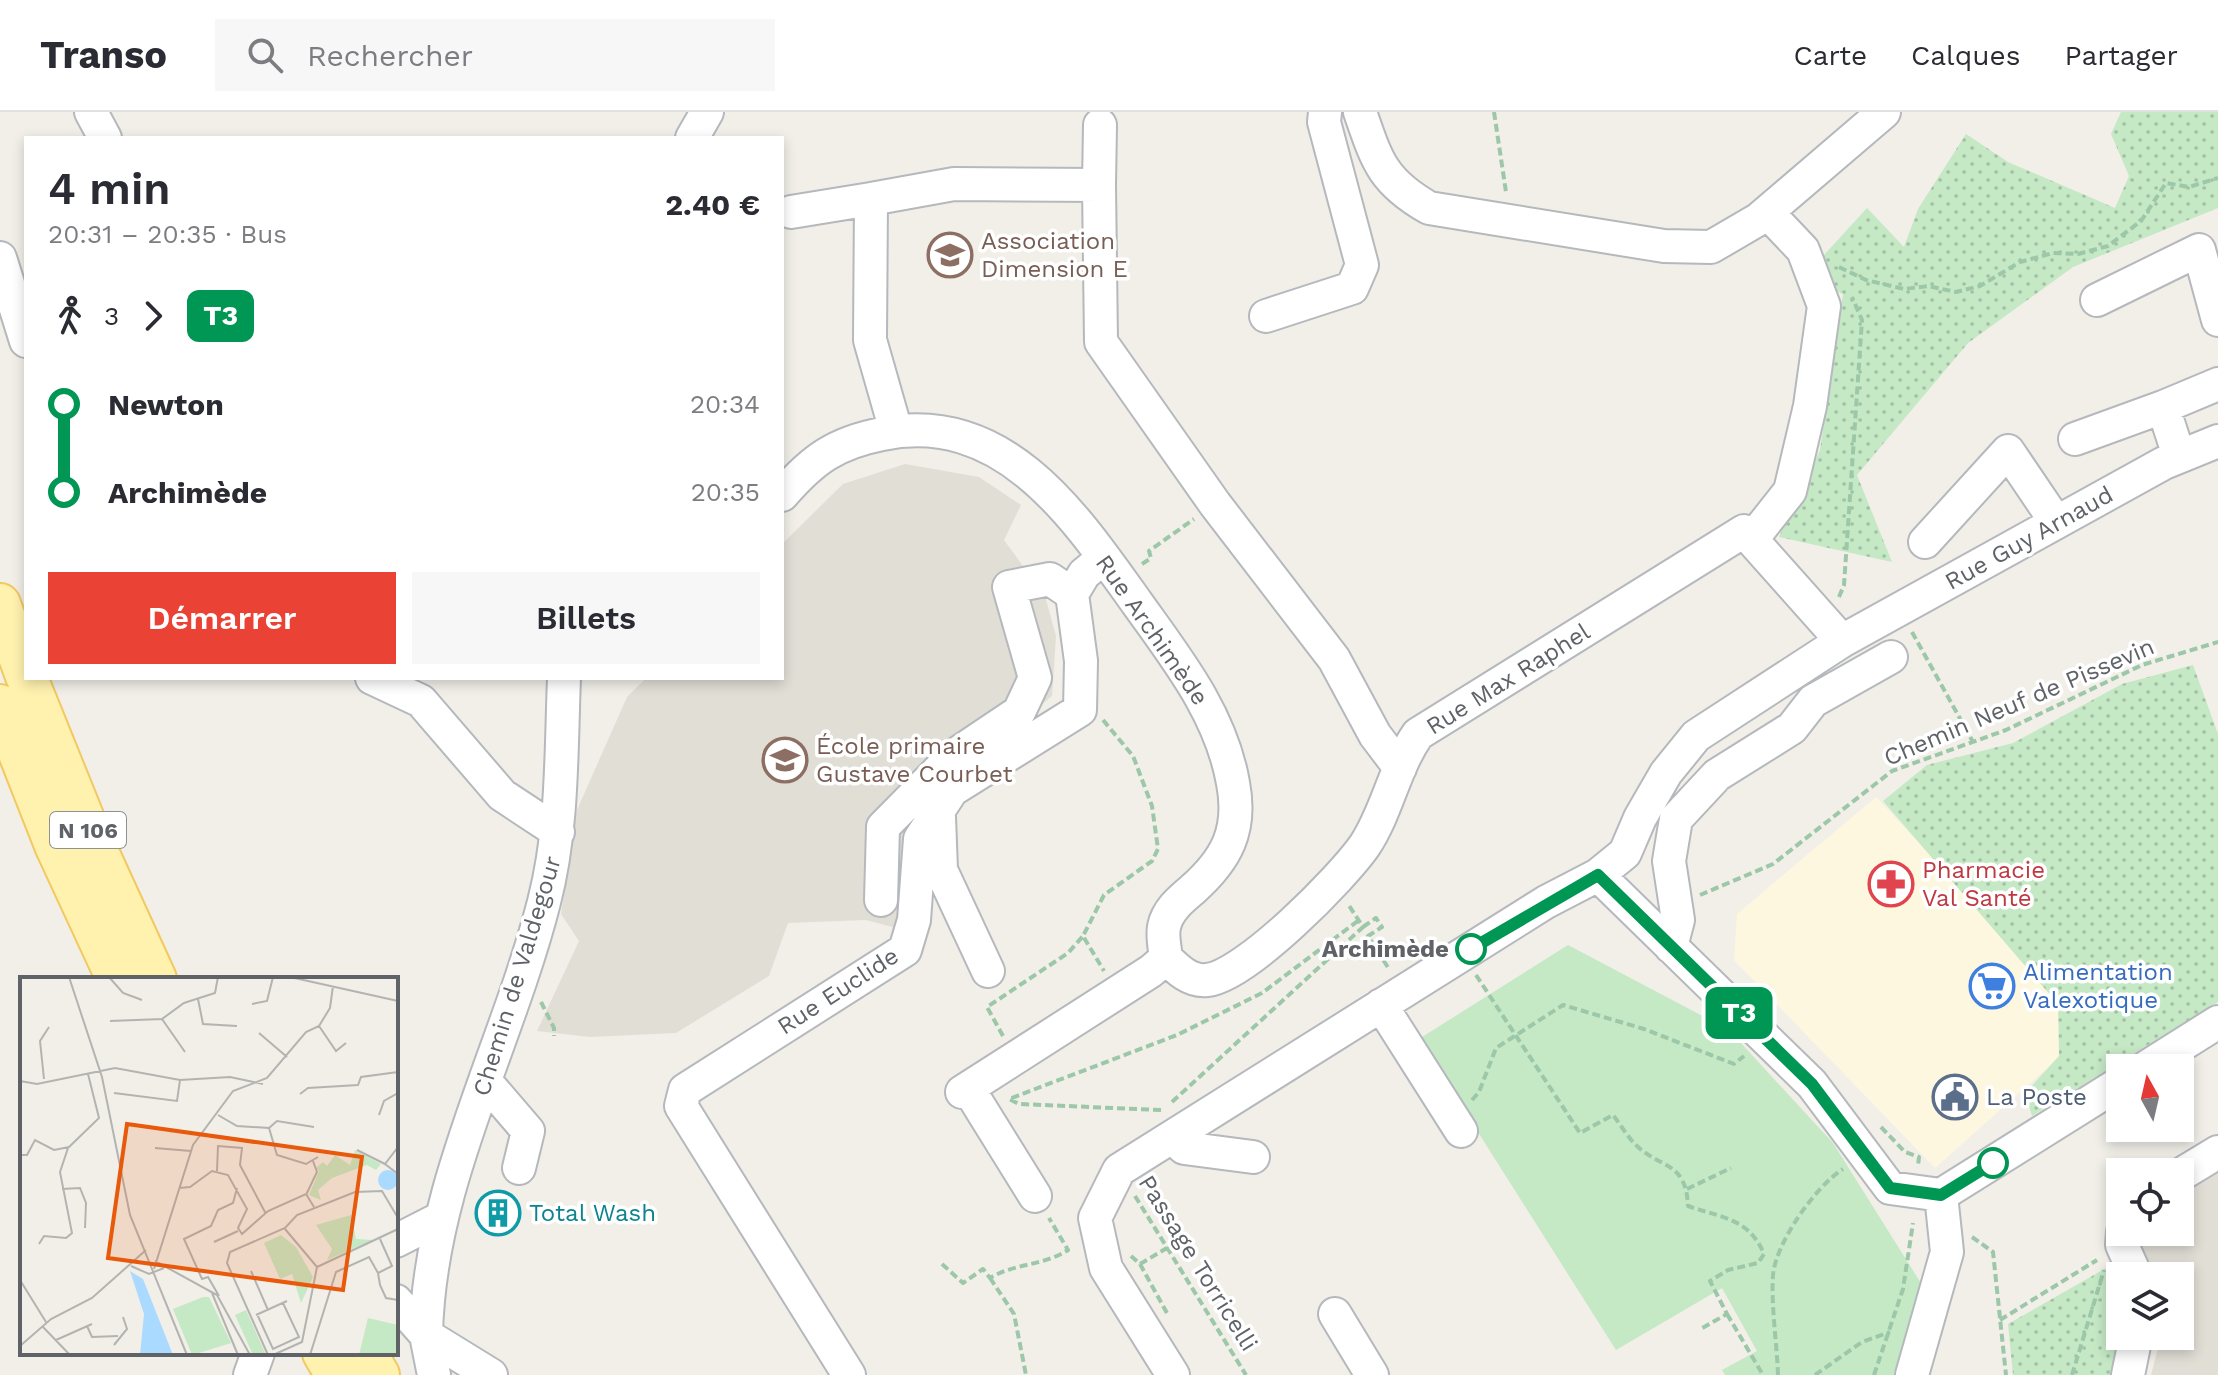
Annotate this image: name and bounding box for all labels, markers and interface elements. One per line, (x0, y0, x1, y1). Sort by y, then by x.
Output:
search box (215, 19, 775, 91)
text: Transo (40, 33, 167, 77)
icon: search (243, 33, 287, 77)
text: Rechercher (307, 38, 473, 73)
text: Carte (1794, 39, 1867, 72)
text: Calques (1911, 39, 2020, 72)
text: Partager (2064, 39, 2178, 72)
text: 4 min (48, 163, 171, 215)
text: 2.40 € (665, 187, 760, 222)
text: 20:31 – 20:35 · Bus (48, 219, 287, 249)
place label: Association Dimension E (981, 227, 1128, 283)
school or university icon: Association Dimension E (926, 231, 974, 279)
icon: walk (48, 294, 92, 338)
icon: forward (131, 294, 175, 338)
text: T3 (203, 299, 238, 332)
text: 3 (104, 301, 119, 331)
text: Newton (108, 387, 224, 422)
text: 20:34 (690, 389, 760, 419)
text: Archimède (108, 475, 267, 510)
text: 20:35 (691, 477, 760, 507)
street label: Rue Guy Arnaud (1940, 480, 2118, 596)
street label: Rue Archimède (1090, 549, 1214, 711)
button: Démarrer (48, 572, 396, 664)
button: Billets (412, 572, 760, 664)
street label: Rue Max Raphel (1421, 617, 1596, 741)
street label: Chemin Neuf de Pissevin (1880, 632, 2158, 772)
place label: École primaire Gustave Courbet (816, 732, 1013, 788)
school or university icon: École primaire Gustave Courbet (761, 736, 809, 784)
road number: N 106 (50, 812, 126, 848)
street label: Chemin de Valdegour (467, 852, 567, 1099)
place label: Pharmacie Val Santé (1922, 856, 2045, 912)
pharmacy icon: Pharmacie Val Santé (1867, 860, 1915, 908)
marker: Archimède (1456, 934, 1486, 964)
place label: Archimède (1322, 935, 1449, 963)
street label: Rue Euclide (772, 942, 904, 1040)
place label: Alimentation Valexotique (2023, 958, 2173, 1014)
supermarket icon: Alimentation Valexotique (1968, 962, 2016, 1010)
inset map (20, 977, 398, 1355)
line badge: T3 (1703, 987, 1775, 1039)
text: T3 (1722, 996, 1756, 1029)
north arrow (2106, 1054, 2194, 1142)
map controls (2106, 1054, 2194, 1350)
public building icon: La Poste (1931, 1073, 1979, 1121)
place label: La Poste (1986, 1083, 2087, 1111)
unlabelled marker (1978, 1148, 2008, 1178)
button: locate (2106, 1158, 2194, 1246)
street label: Passage Torricelli (1133, 1170, 1263, 1356)
building icon: Total Wash (474, 1189, 522, 1237)
place label: Total Wash (529, 1199, 656, 1227)
button: layers (2106, 1262, 2194, 1350)

